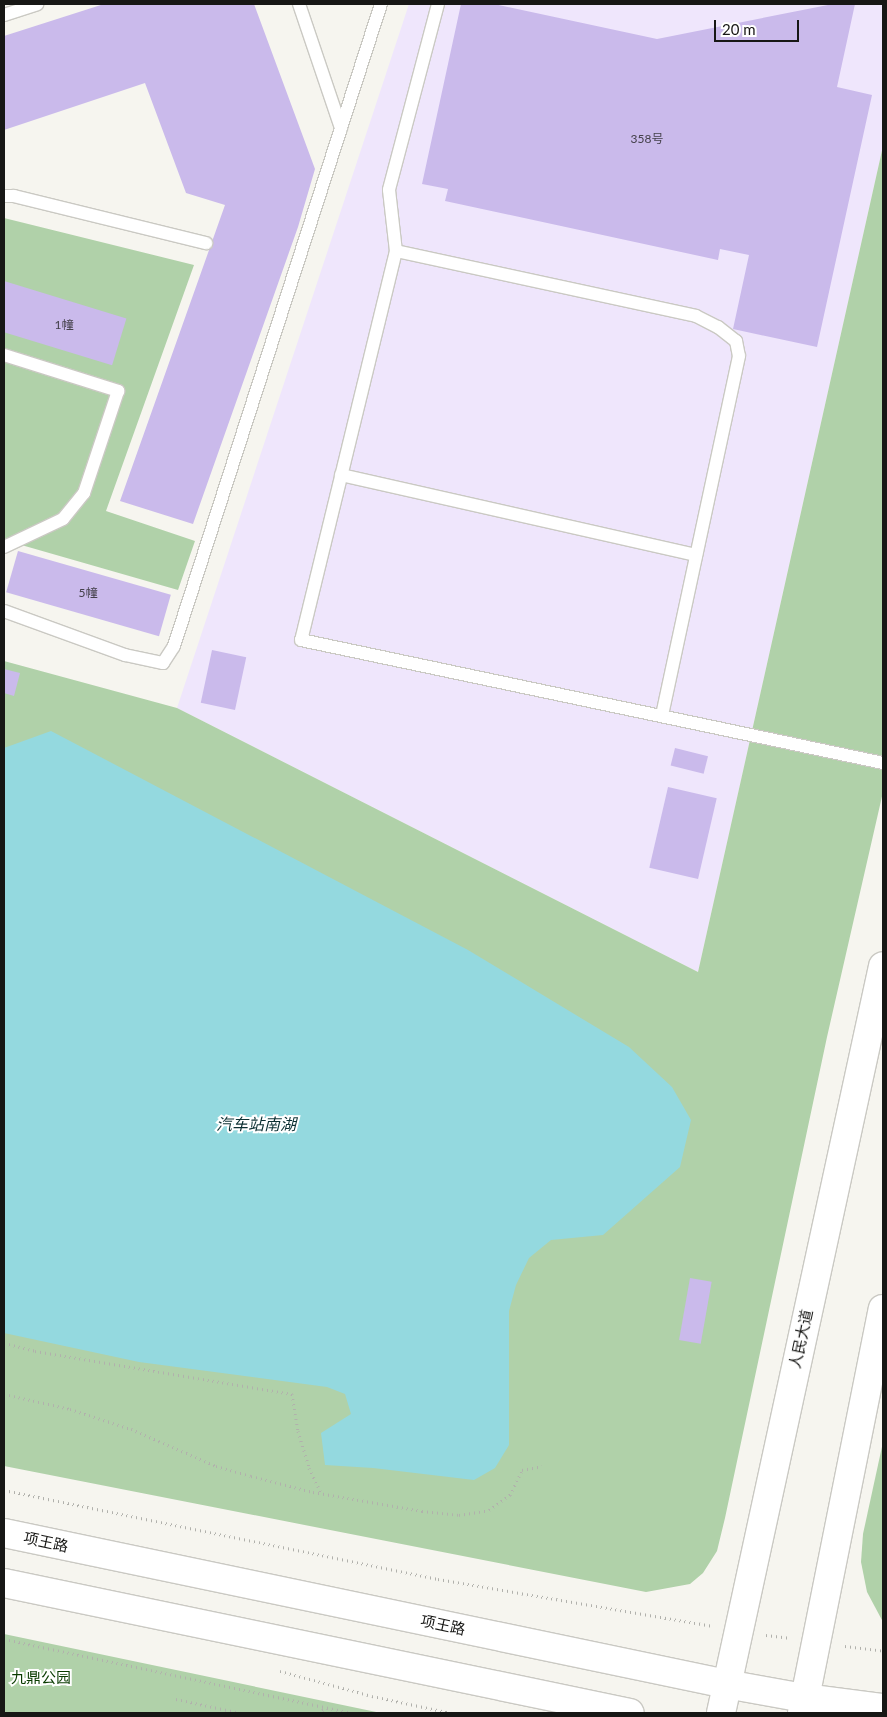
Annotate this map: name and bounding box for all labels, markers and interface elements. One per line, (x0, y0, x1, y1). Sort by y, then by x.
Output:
scale bar (717, 10, 802, 42)
text: 20 m (722, 20, 756, 38)
house number: 358号 (631, 132, 663, 146)
house number: 1幢 (55, 318, 73, 332)
house number: 5幢 (79, 586, 97, 600)
water label: 汽车站南湖 (216, 1114, 296, 1134)
street label: 人民大道 (786, 1308, 816, 1370)
street label: 项王路 (22, 1529, 70, 1555)
street label: 项王路 (419, 1612, 467, 1638)
park label: 九鼎公园 (11, 1669, 71, 1687)

